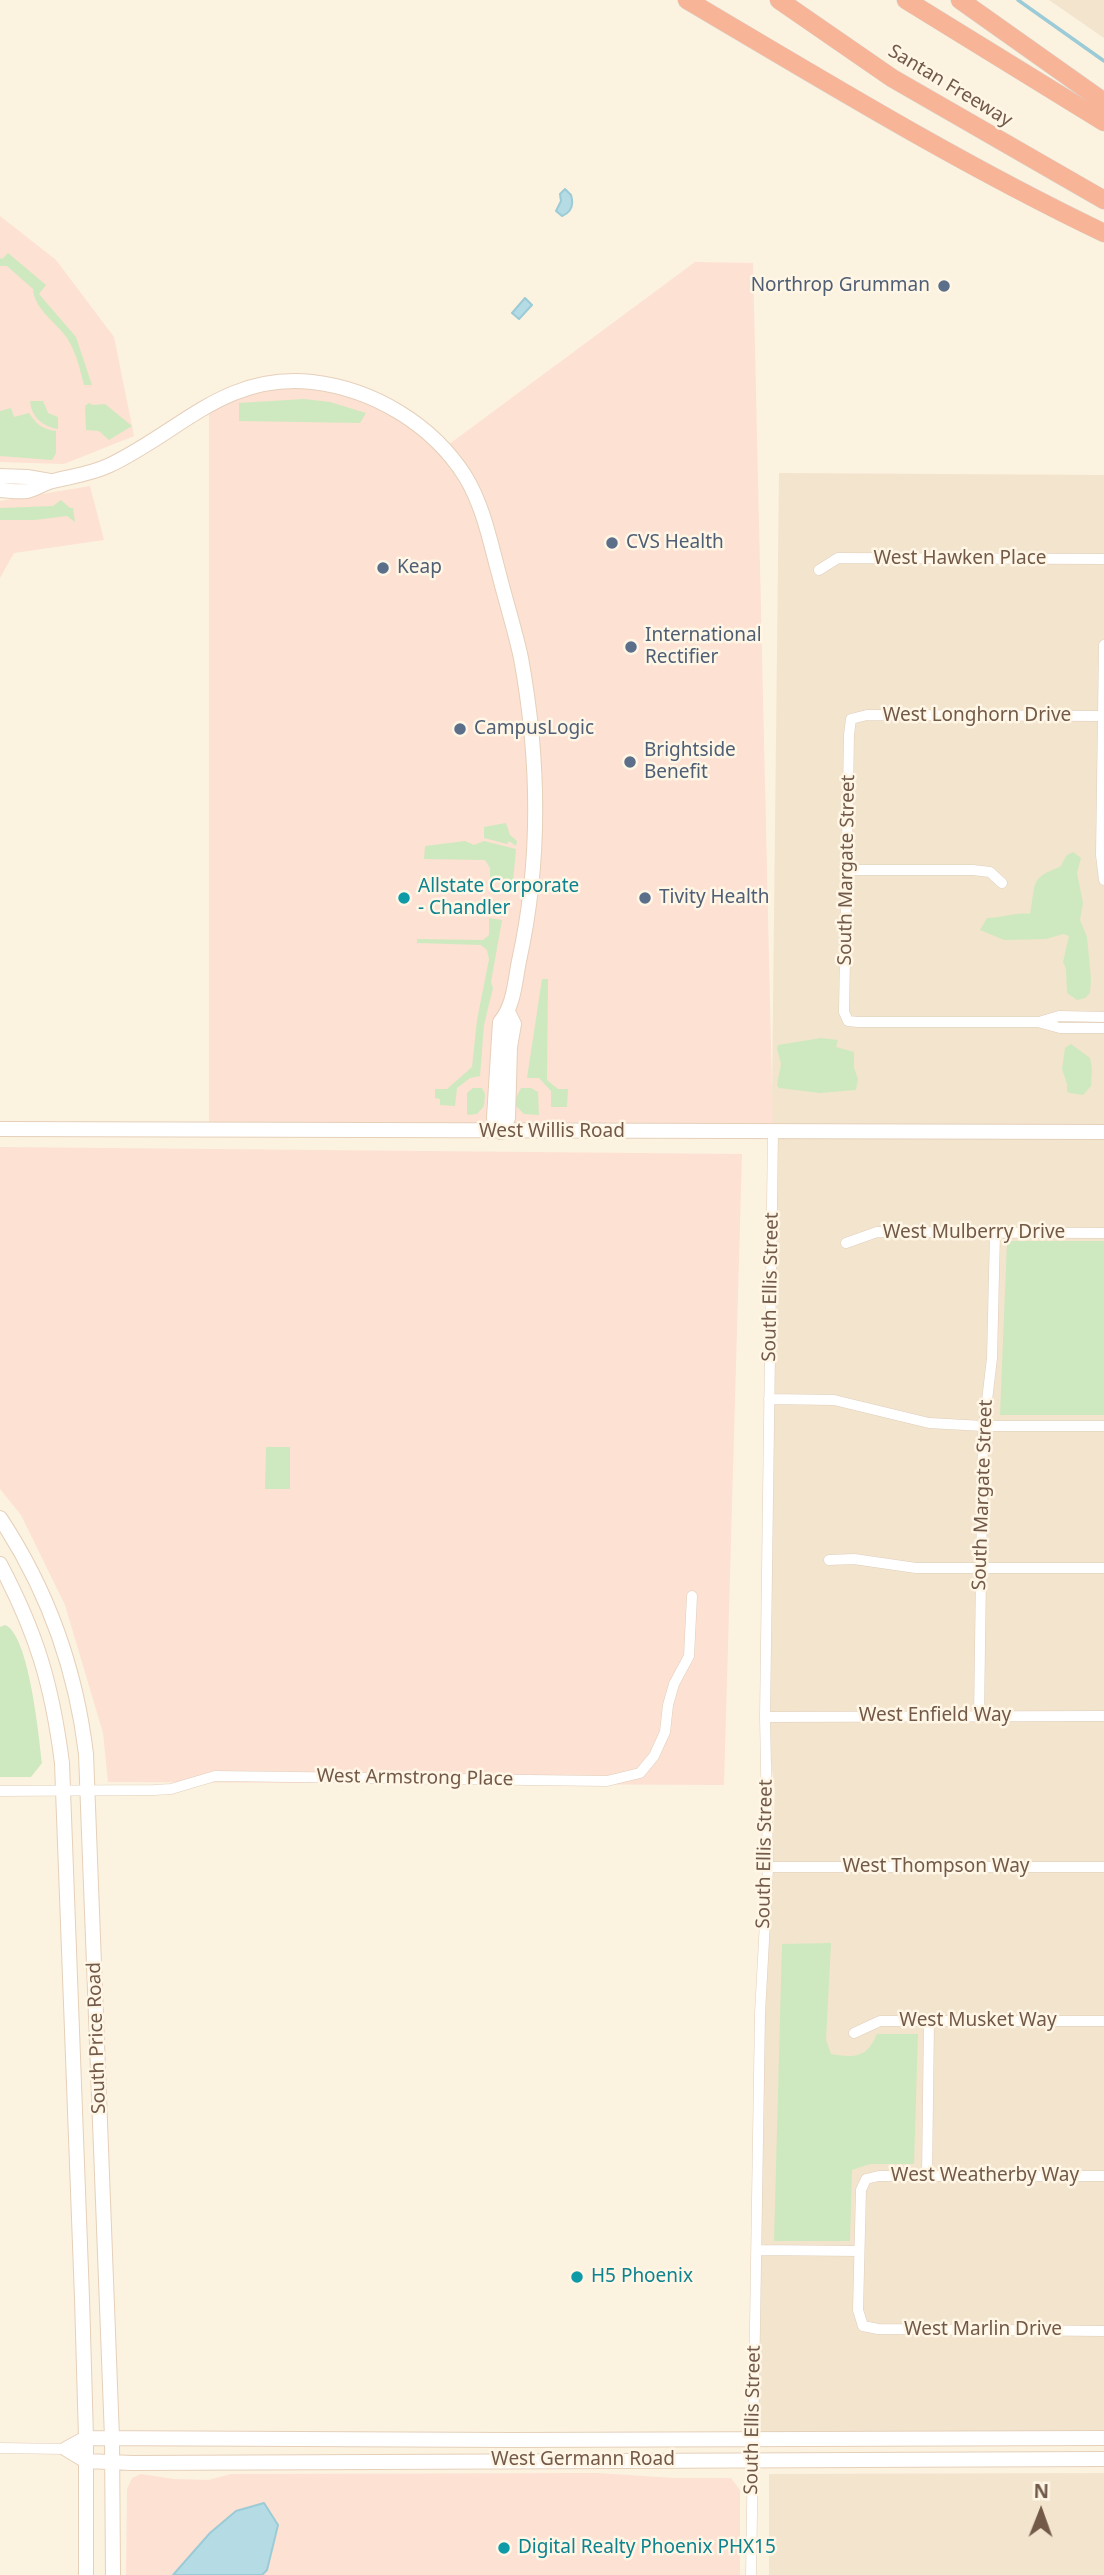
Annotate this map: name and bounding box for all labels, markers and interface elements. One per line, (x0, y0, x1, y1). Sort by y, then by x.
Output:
street label: Santan Freeway (884, 40, 1016, 132)
place label: Northrop Grumman (751, 275, 930, 297)
marker: Northrop Grumman (936, 278, 952, 294)
place label: CVS Health (626, 532, 724, 554)
marker: CVS Health (604, 535, 620, 551)
street label: West Hawken Place (873, 548, 1047, 570)
place label: Keap (397, 557, 442, 579)
marker: Keap (375, 560, 391, 576)
place label: International Rectifier (645, 625, 762, 669)
marker: International Rectifier (623, 639, 639, 655)
street label: West Longhorn Drive (883, 705, 1071, 727)
place label: CampusLogic (474, 718, 594, 740)
marker: CampusLogic (452, 721, 468, 737)
place label: Brightside Benefit (644, 740, 736, 784)
marker: Brightside Benefit (622, 754, 638, 770)
street label: South Margate Street (834, 774, 860, 966)
place label: Allstate Corporate - Chandler (418, 876, 579, 920)
place label: Tivity Health (659, 887, 769, 909)
marker: Allstate Corporate - Chandler (396, 890, 412, 906)
marker: Tivity Health (637, 890, 653, 906)
street label: West Willis Road (479, 1121, 625, 1143)
street label: South Ellis Street (758, 1212, 784, 1362)
street label: West Mulberry Drive (883, 1222, 1065, 1244)
street label: South Margate Street (968, 1399, 998, 1591)
street label: West Enfield Way (859, 1705, 1011, 1727)
street label: West Armstrong Place (316, 1765, 514, 1791)
street label: South Ellis Street (752, 1779, 778, 1929)
street label: West Thompson Way (842, 1856, 1030, 1878)
street label: South Price Road (83, 1962, 111, 2114)
street label: West Musket Way (899, 2010, 1057, 2032)
street label: West Weatherby Way (891, 2165, 1079, 2187)
place label: H5 Phoenix (591, 2266, 693, 2288)
marker: H5 Phoenix (569, 2269, 585, 2285)
street label: West Marlin Drive (904, 2319, 1062, 2341)
street label: South Ellis Street (740, 2345, 766, 2495)
street label: West Germann Road (491, 2449, 675, 2471)
north arrow (1006, 2477, 1076, 2547)
text: N (1033, 2478, 1049, 2504)
place label: Digital Realty Phoenix PHX15 (518, 2537, 776, 2559)
marker: Digital Realty Phoenix PHX15 (496, 2540, 512, 2556)

